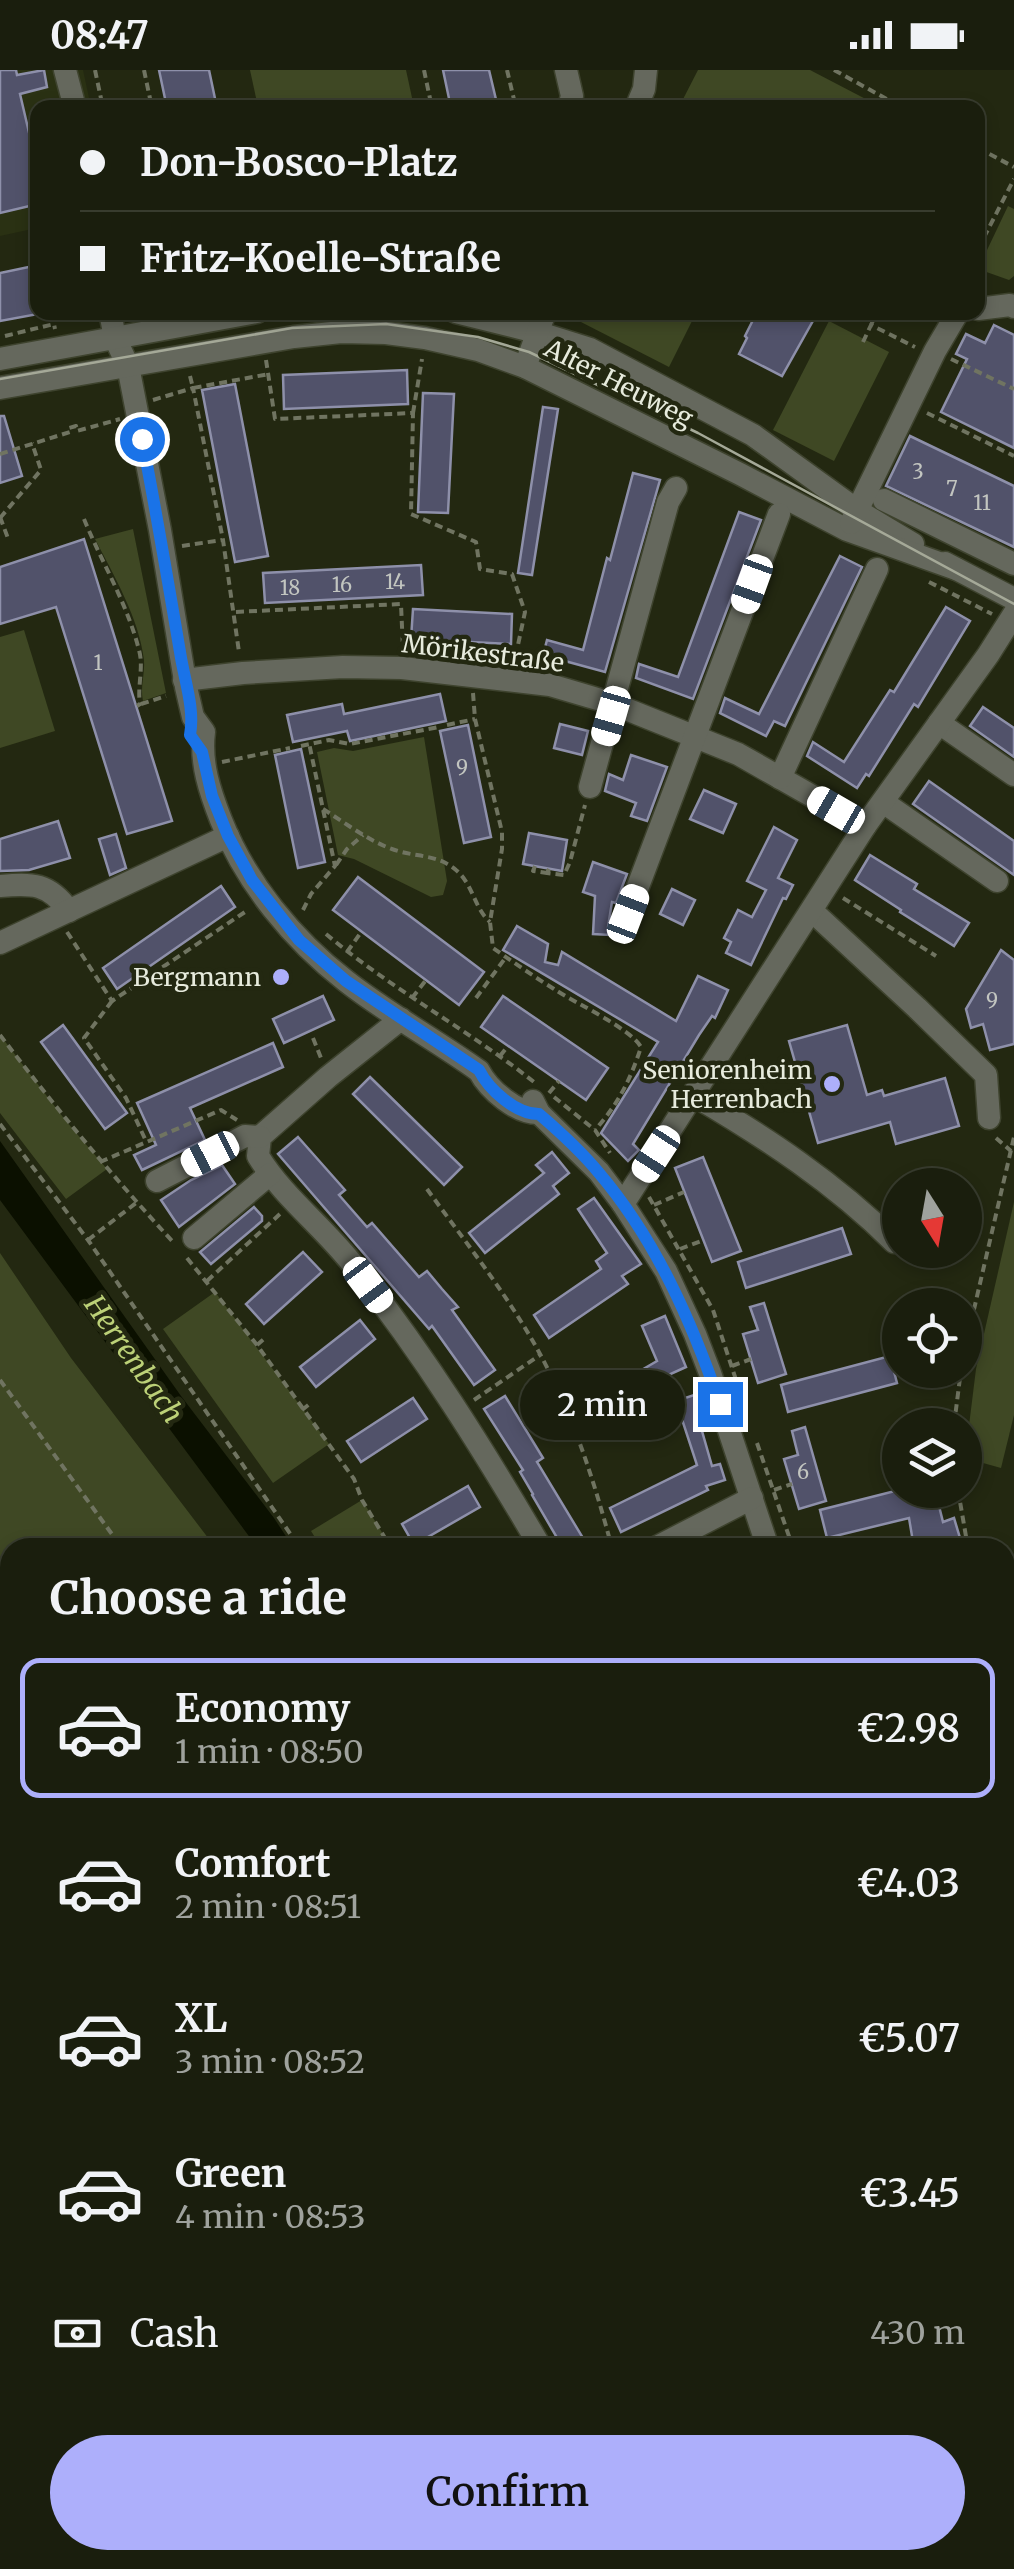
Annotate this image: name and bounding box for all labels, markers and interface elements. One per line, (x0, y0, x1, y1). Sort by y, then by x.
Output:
text: 08:47 (50, 12, 149, 59)
text: Don-Bosco-Platz (140, 139, 458, 186)
text: Fritz-Koelle-Straße (140, 235, 501, 282)
street label: Alter Heuweg (539, 331, 699, 434)
route start (120, 417, 165, 462)
house number: 3 (912, 459, 924, 484)
house number: 7 (946, 476, 958, 501)
house number: 11 (973, 490, 991, 515)
car (728, 551, 776, 617)
house number: 14 (385, 569, 405, 594)
house number: 16 (332, 572, 352, 597)
house number: 18 (280, 575, 300, 600)
street label: Mörikestraße (400, 627, 566, 679)
house number: 1 (93, 650, 103, 675)
car (588, 683, 634, 749)
house number: 9 (456, 755, 468, 780)
car (803, 782, 869, 838)
car (603, 881, 653, 947)
place label: Bergmann (133, 961, 261, 993)
marker: Bergmann (270, 966, 292, 988)
house number: 9 (986, 988, 998, 1013)
place label: Seniorenheim Herrenbach (642, 1054, 812, 1115)
marker: Seniorenheim Herrenbach (821, 1073, 843, 1095)
car (627, 1121, 685, 1187)
car (176, 1127, 244, 1181)
north arrow (882, 1168, 982, 1268)
map controls (882, 1168, 982, 1508)
car (338, 1252, 398, 1318)
water label: Herrenbach (76, 1287, 191, 1430)
button: locate (882, 1288, 982, 1388)
callout: 2 min (520, 1369, 685, 1439)
route end (698, 1382, 743, 1427)
text: 2 min (557, 1385, 648, 1425)
button: layers (882, 1408, 982, 1508)
house number: 6 (797, 1459, 809, 1484)
text: Choose a ride (50, 1570, 347, 1626)
icon: car (55, 1683, 145, 1773)
text: Economy (175, 1685, 350, 1732)
text: €2.98 (857, 1705, 960, 1752)
text: 1 min · 08:50 (175, 1732, 364, 1772)
icon: car (55, 1838, 145, 1928)
text: Comfort (175, 1840, 331, 1887)
text: €4.03 (856, 1860, 960, 1907)
text: 2 min · 08:51 (175, 1887, 361, 1927)
icon: car (55, 1993, 145, 2083)
text: XL (175, 1995, 227, 2042)
text: €5.07 (858, 2015, 960, 2062)
text: 3 min · 08:52 (175, 2042, 365, 2082)
icon: car (55, 2148, 145, 2238)
text: Green (175, 2150, 286, 2197)
text: €3.45 (860, 2170, 960, 2217)
text: 4 min · 08:53 (175, 2197, 366, 2237)
icon: cash (50, 2306, 105, 2361)
text: Cash (130, 2310, 219, 2357)
text: 430 m (870, 2313, 965, 2353)
button: Confirm (50, 2435, 965, 2550)

